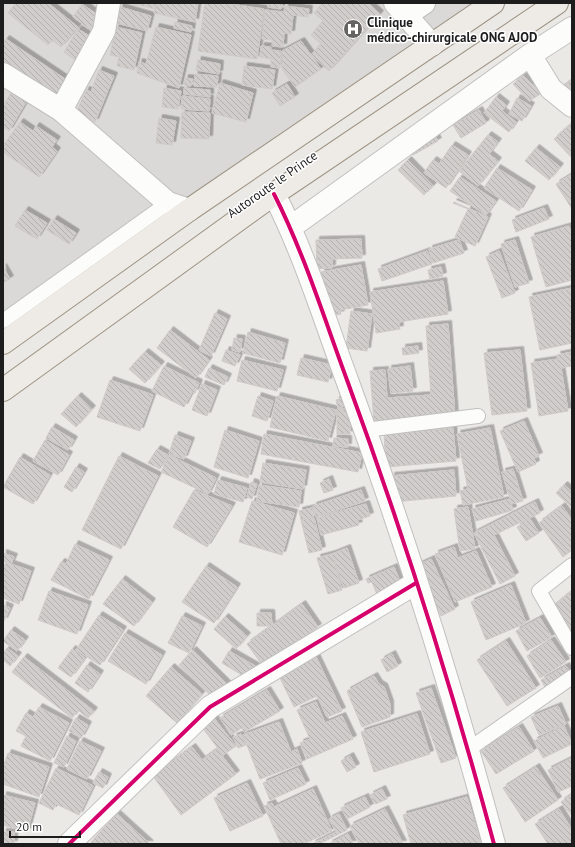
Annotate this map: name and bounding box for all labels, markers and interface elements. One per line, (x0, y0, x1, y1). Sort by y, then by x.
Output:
place label: Clinique médico-chirurgicale ONG AJOD (367, 14, 537, 46)
hospital icon: Clinique médico-chirurgicale ONG AJOD (342, 18, 364, 40)
street label: Autoroute le Prince (224, 147, 321, 222)
scale bar (10, 813, 80, 839)
text: 20 m (16, 819, 42, 834)

